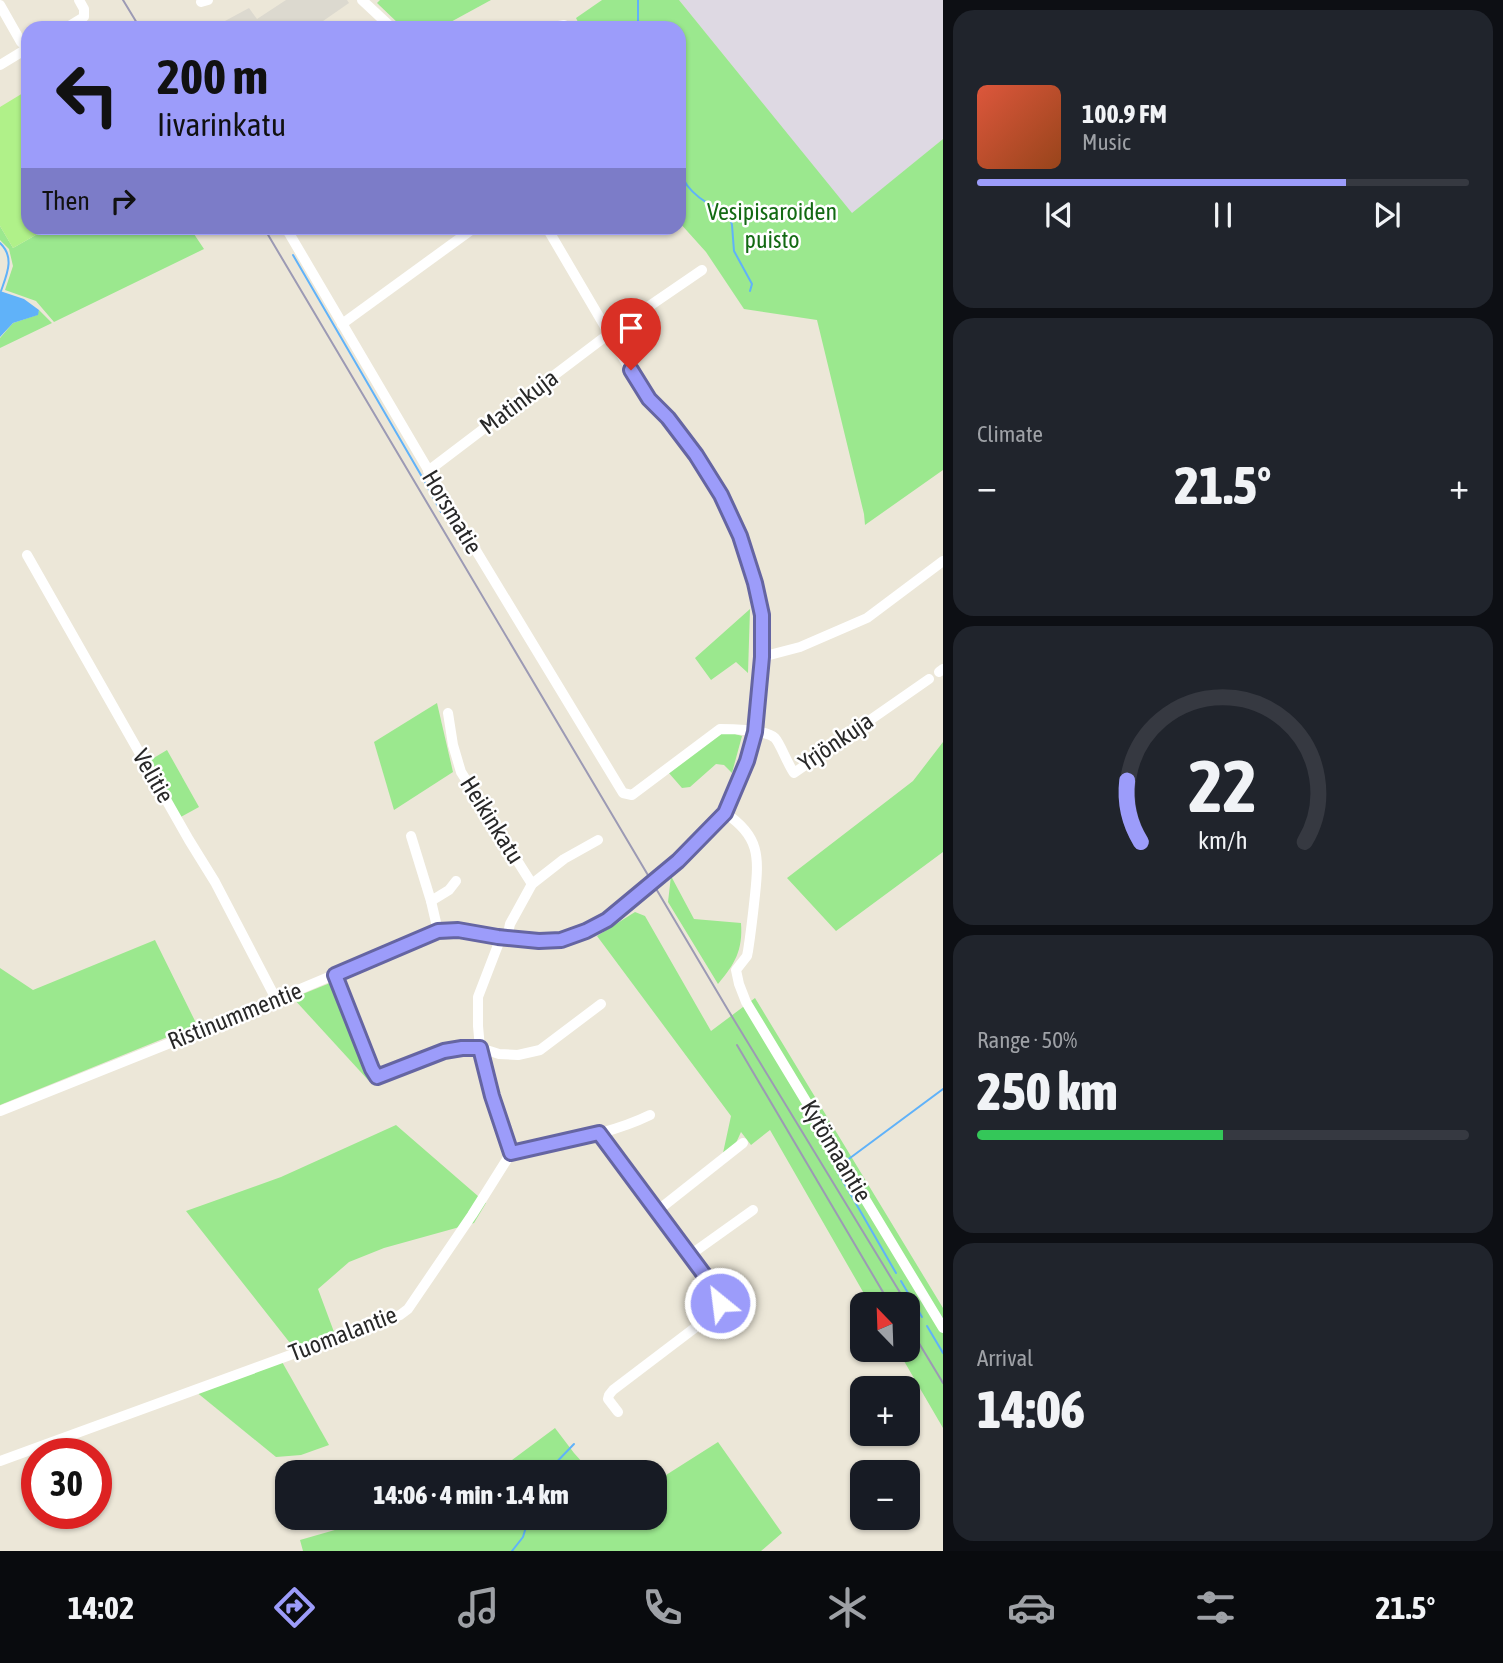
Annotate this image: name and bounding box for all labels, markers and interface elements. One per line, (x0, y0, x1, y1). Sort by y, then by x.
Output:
text: 200 m (157, 48, 268, 104)
icon: left (42, 49, 133, 140)
text: 100.9 FM (1082, 99, 1167, 129)
text: Iivarinkatu (157, 106, 286, 143)
text: Music (1082, 129, 1130, 155)
icon: right (104, 182, 142, 220)
text: Then (42, 186, 90, 216)
icon: previous (1040, 196, 1078, 234)
icon: pause (1204, 196, 1242, 234)
icon: next (1368, 196, 1406, 234)
park label: Vesipisaroiden puisto (707, 198, 837, 253)
pin (601, 298, 661, 370)
icon: arrive (612, 309, 650, 347)
street label: Matinkuja (475, 364, 563, 440)
text: Climate (977, 421, 1043, 447)
text: 21.5° (1175, 455, 1271, 515)
text: − (977, 464, 997, 507)
text: + (1449, 464, 1469, 507)
street label: Horsmatie (417, 465, 488, 558)
street label: Yrjönkuja (793, 707, 878, 776)
street label: Velitie (127, 744, 179, 807)
text: 22 (1189, 744, 1257, 827)
street label: Heikinkatu (455, 771, 530, 868)
text: km/h (1198, 825, 1248, 853)
street label: Ristinummentie (164, 976, 306, 1055)
text: Range · 50% (977, 1027, 1077, 1053)
text: 250 km (977, 1061, 1118, 1121)
street label: Kytömaantie (796, 1095, 877, 1206)
position arrow (683, 1266, 757, 1340)
north arrow (850, 1292, 920, 1362)
map controls (850, 1292, 920, 1530)
street label: Tuomalantie (285, 1301, 400, 1366)
text: Arrival (977, 1345, 1033, 1371)
button: + (850, 1376, 920, 1446)
text: 14:06 (977, 1379, 1085, 1439)
speed limit sign: 30 (21, 1438, 112, 1529)
button: − (850, 1460, 920, 1530)
text: 14:06 · 4 min · 1.4 km (373, 1480, 569, 1510)
icon: directions (270, 1583, 319, 1632)
icon: music (454, 1583, 503, 1632)
icon: phone (638, 1583, 687, 1632)
icon: climate (823, 1583, 872, 1632)
icon: car (1007, 1583, 1056, 1632)
icon: filters (1191, 1583, 1240, 1632)
text: 14:02 (68, 1589, 134, 1626)
text: 21.5° (1376, 1589, 1435, 1626)

